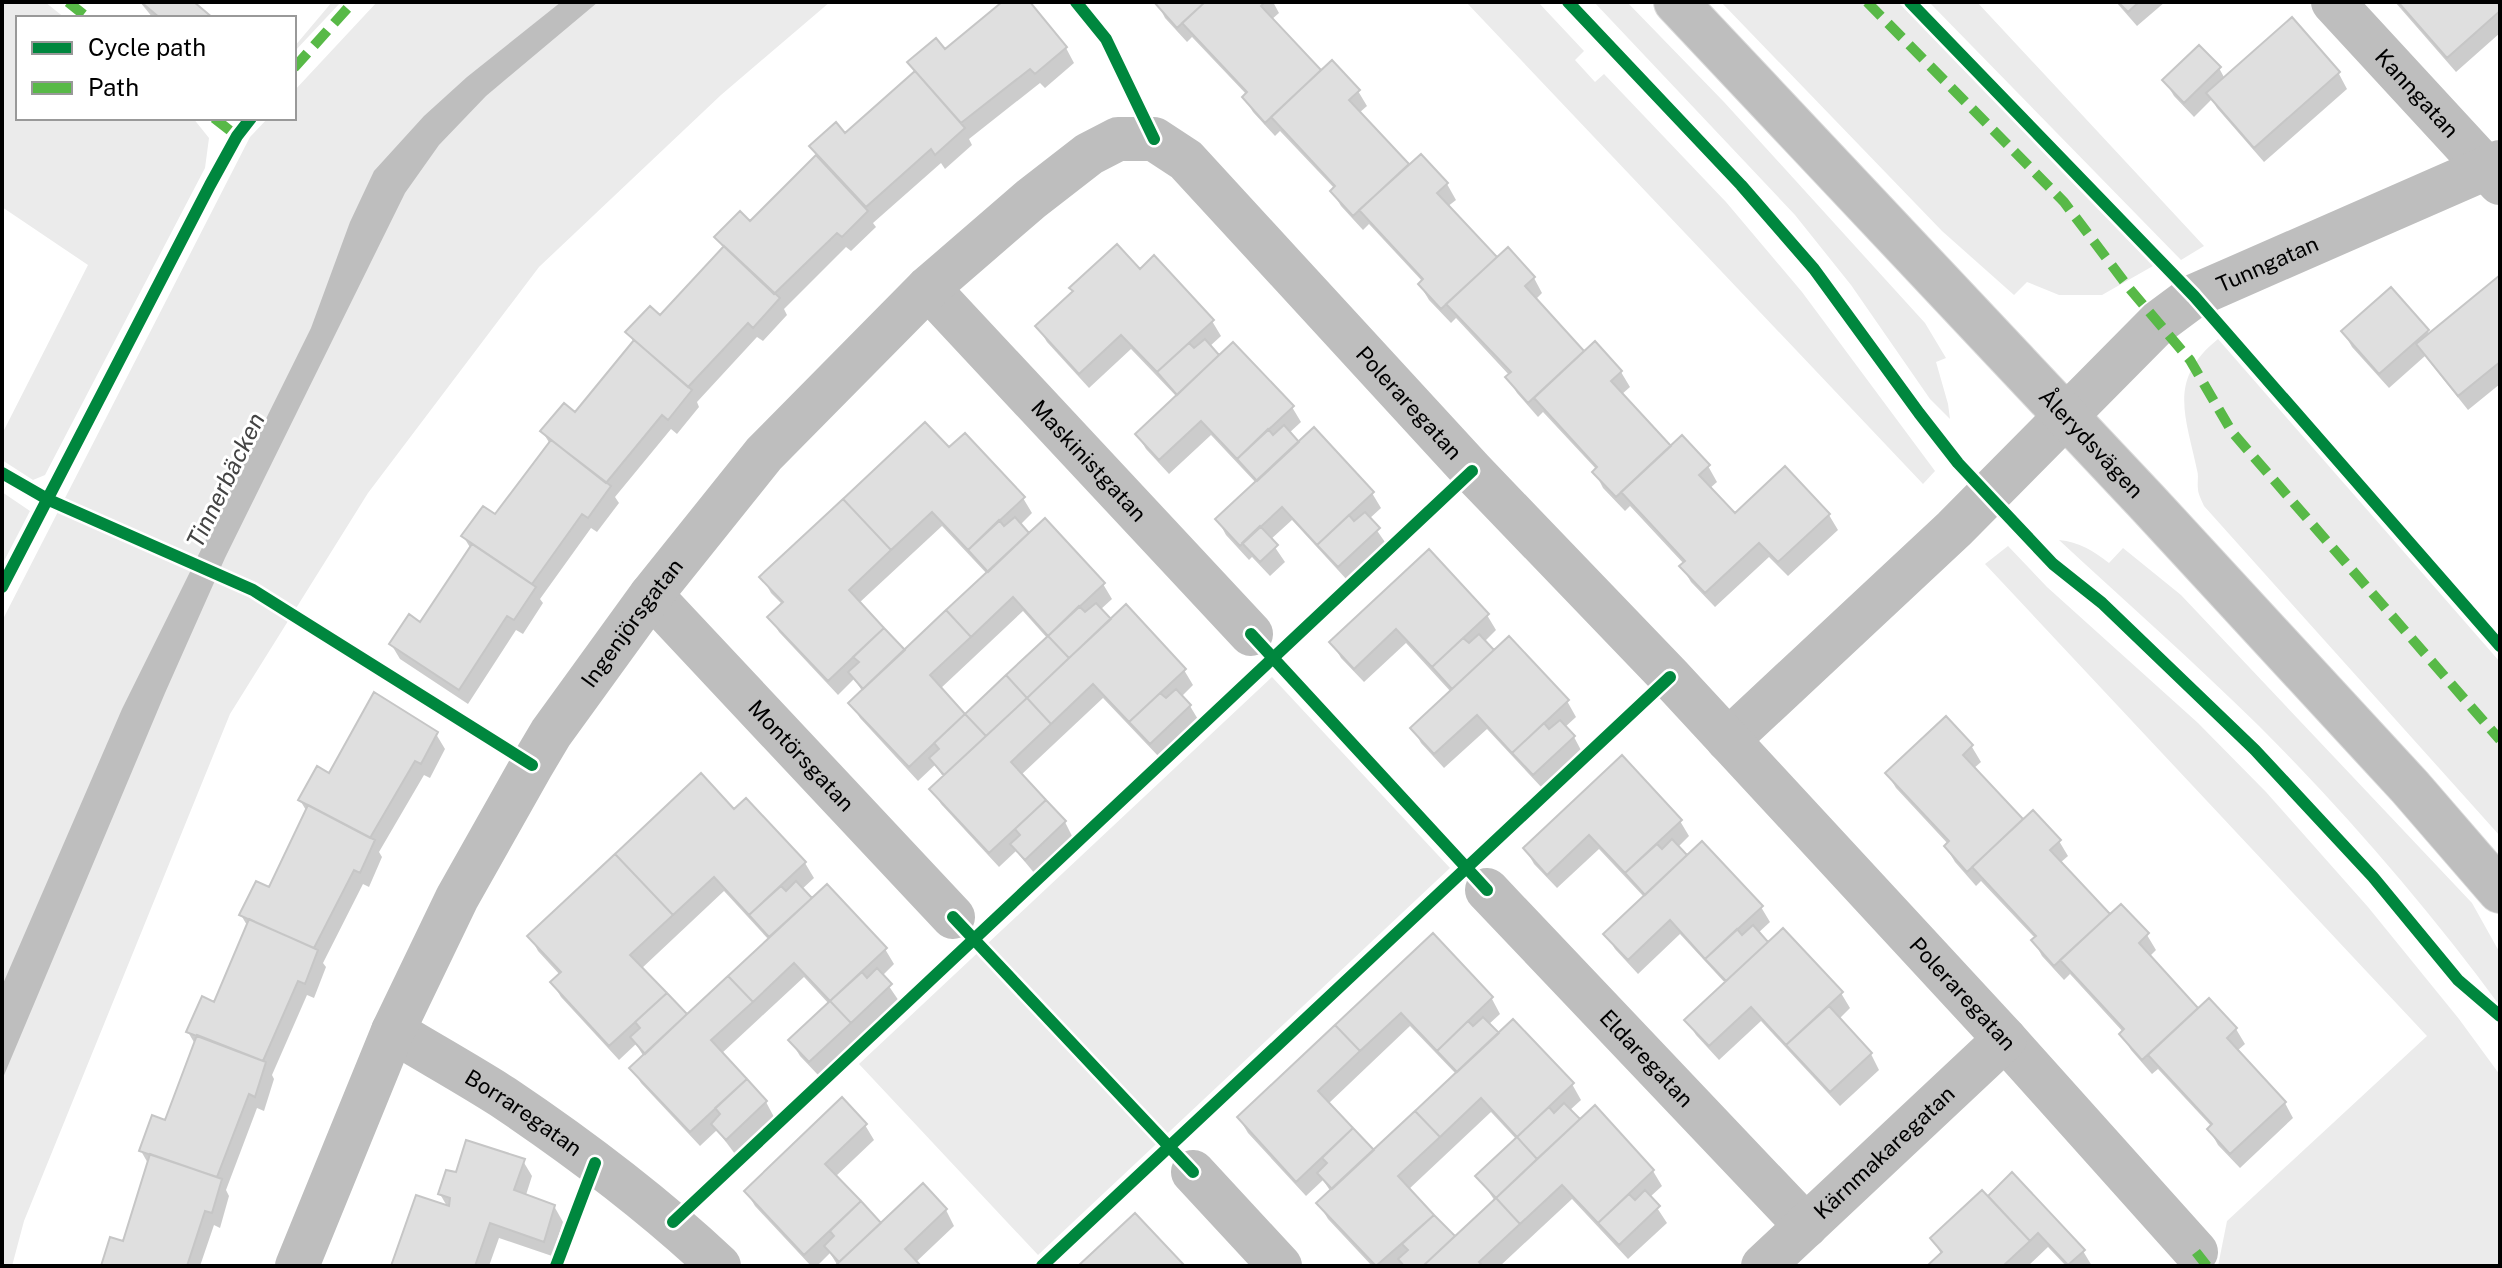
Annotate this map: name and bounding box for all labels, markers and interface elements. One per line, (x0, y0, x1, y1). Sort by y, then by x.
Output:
legend (16, 16, 296, 120)
text: Cycle path (88, 33, 206, 61)
street label: Kanngatan (2370, 44, 2464, 143)
text: Path (88, 73, 139, 101)
street label: Tunngatan (2212, 230, 2322, 298)
street label: Poleraregatan (1351, 341, 1468, 465)
street label: Ålerydsvägen (2034, 382, 2149, 503)
street label: Maskinistgatan (1026, 394, 1152, 527)
water label: Tinnerbäcken (180, 408, 270, 552)
street label: Ingenjörsgatan (576, 553, 688, 692)
street label: Montörsgatan (743, 694, 860, 816)
street label: Poleraregatan (1904, 932, 2022, 1056)
street label: Eldaregatan (1595, 1004, 1699, 1112)
street label: Borraregatan (461, 1064, 587, 1161)
street label: Kärnmakaregatan (1808, 1080, 1960, 1225)

